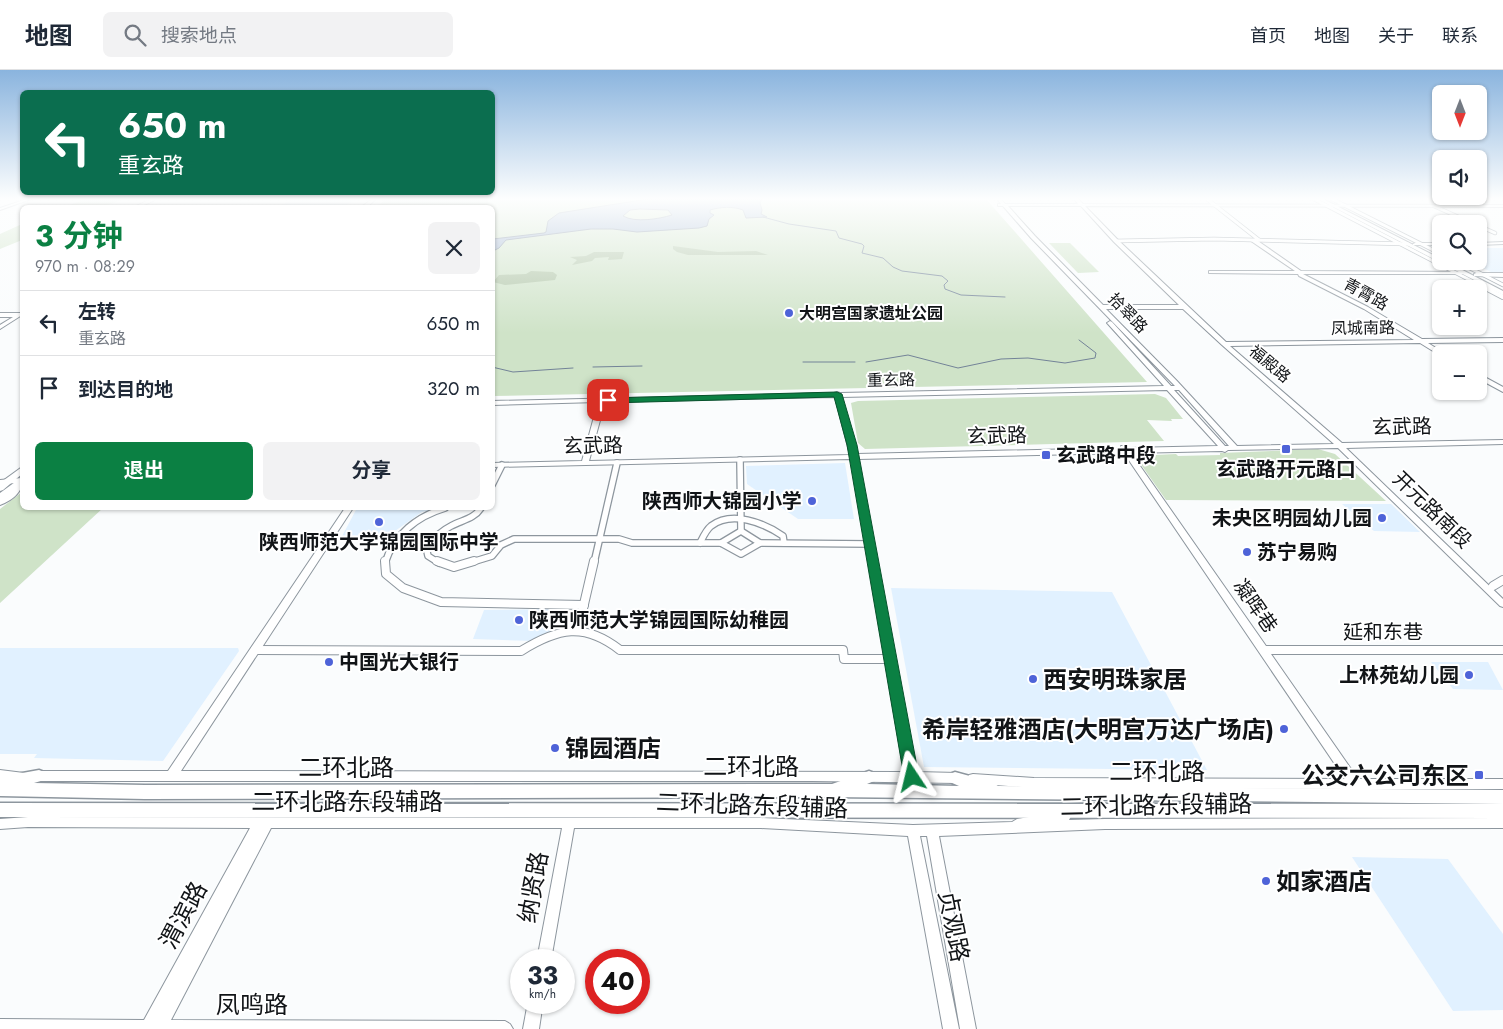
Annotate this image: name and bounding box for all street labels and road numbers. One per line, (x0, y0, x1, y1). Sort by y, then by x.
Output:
street label: 青霄路 (1339, 272, 1393, 316)
street label: 拾翠路 (1103, 288, 1153, 338)
street label: 凤城南路 (1331, 316, 1395, 340)
street label: 福殿路 (1244, 340, 1296, 388)
street label: 重玄路 (867, 368, 915, 392)
street label: 玄武路 (1372, 412, 1432, 442)
street label: 玄武路 (967, 421, 1027, 451)
street label: 玄武路 (563, 431, 623, 461)
street label: 开元路南段 (1386, 465, 1478, 555)
street label: 凝晖巷 (1226, 573, 1284, 639)
street label: 延和东巷 (1343, 618, 1423, 647)
street label: 二环北路 (703, 749, 799, 784)
street label: 二环北路 (298, 750, 394, 785)
street label: 二环北路 (1109, 754, 1205, 789)
street label: 二环北路东段辅路 (251, 784, 443, 819)
street label: 二环北路东段辅路 (655, 784, 849, 826)
street label: 二环北路东段辅路 (1060, 786, 1252, 824)
street label: 纳贤路 (510, 849, 556, 925)
street label: 渭滨路 (151, 875, 215, 955)
street label: 贞观路 (930, 887, 978, 965)
street label: 凤鸣路 (216, 987, 288, 1022)

